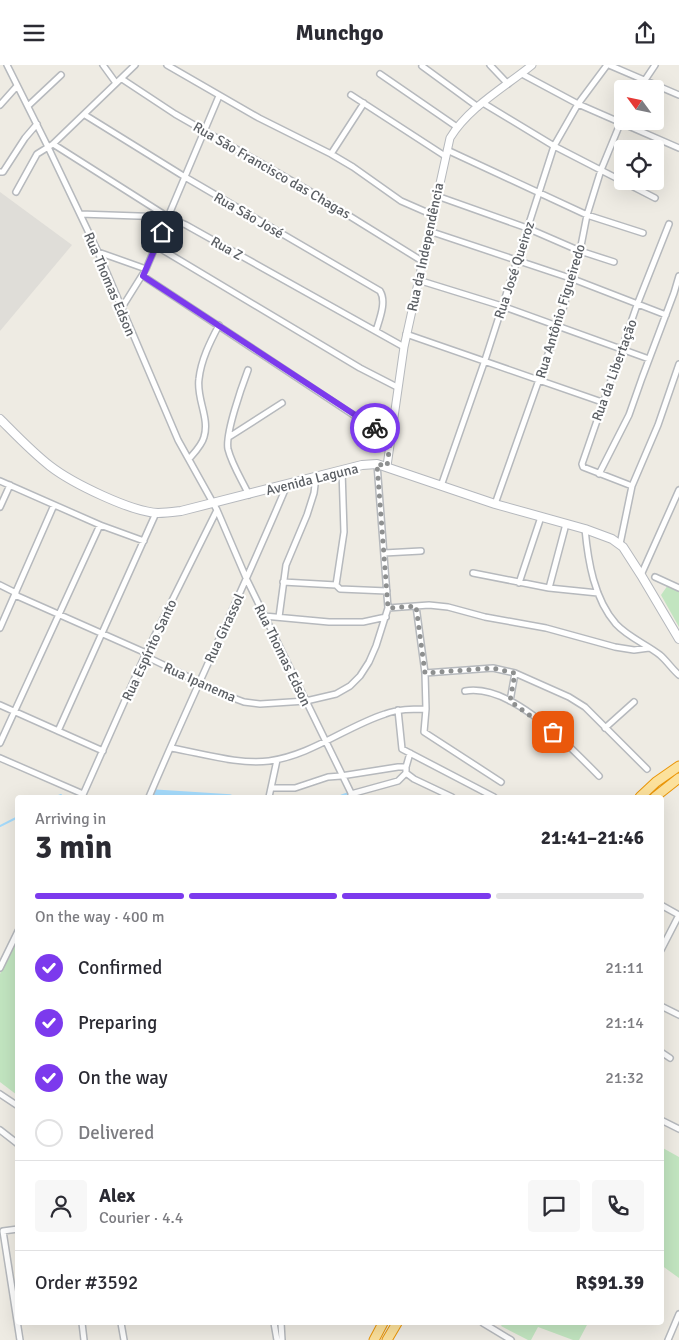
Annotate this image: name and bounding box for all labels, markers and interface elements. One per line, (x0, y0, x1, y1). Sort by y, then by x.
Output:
icon: menu (20, 19, 48, 47)
text: Munchgo (295, 19, 384, 46)
icon: share (631, 19, 659, 47)
north arrow (614, 80, 664, 130)
map controls (614, 80, 664, 190)
street label: Rua São Francisco das Chagas (190, 118, 353, 223)
button: locate (614, 140, 664, 190)
street label: Rua da Independência (404, 181, 447, 313)
street label: Rua São José (211, 189, 287, 242)
pin (141, 211, 183, 253)
icon: home (148, 218, 176, 246)
street label: Rua José Queiroz (491, 219, 538, 321)
street label: Rua Thomas Edson (80, 230, 139, 339)
street label: Rua Z (208, 233, 246, 264)
street label: Rua Antônio Figueiredo (532, 242, 589, 380)
street label: Rua da Libertação (588, 317, 641, 423)
courier (350, 403, 400, 453)
icon: bike (361, 414, 389, 442)
street label: Avenida Laguna (264, 460, 360, 499)
street label: Rua Girassol (201, 591, 248, 666)
street label: Rua Espírito Santo (119, 597, 180, 704)
street label: Rua Thomas Edson (250, 601, 315, 709)
street label: Rua Ipanema (161, 659, 239, 706)
pin (532, 711, 574, 753)
icon: bag (539, 718, 567, 746)
text: Arriving in (35, 809, 106, 829)
text: 21:41–21:46 (541, 826, 644, 850)
text: 3 min (35, 828, 112, 867)
text: On the way · 400 m (35, 907, 165, 927)
icon: check (35, 954, 63, 982)
text: Confirmed (78, 956, 162, 980)
text: 21:11 (605, 958, 644, 978)
icon: check (35, 1009, 63, 1037)
text: Preparing (78, 1011, 157, 1035)
text: 21:14 (605, 1013, 644, 1033)
icon: check (35, 1064, 63, 1092)
text: On the way (78, 1066, 168, 1090)
text: 21:32 (605, 1068, 644, 1088)
text: Delivered (78, 1121, 154, 1145)
button: person (35, 1180, 87, 1232)
button: chat (528, 1180, 580, 1232)
button: phone (592, 1180, 644, 1232)
text: Alex (99, 1184, 135, 1208)
text: Courier · 4.4 (99, 1208, 183, 1228)
text: Order #3592 (35, 1271, 138, 1295)
text: R$91.39 (576, 1271, 644, 1295)

